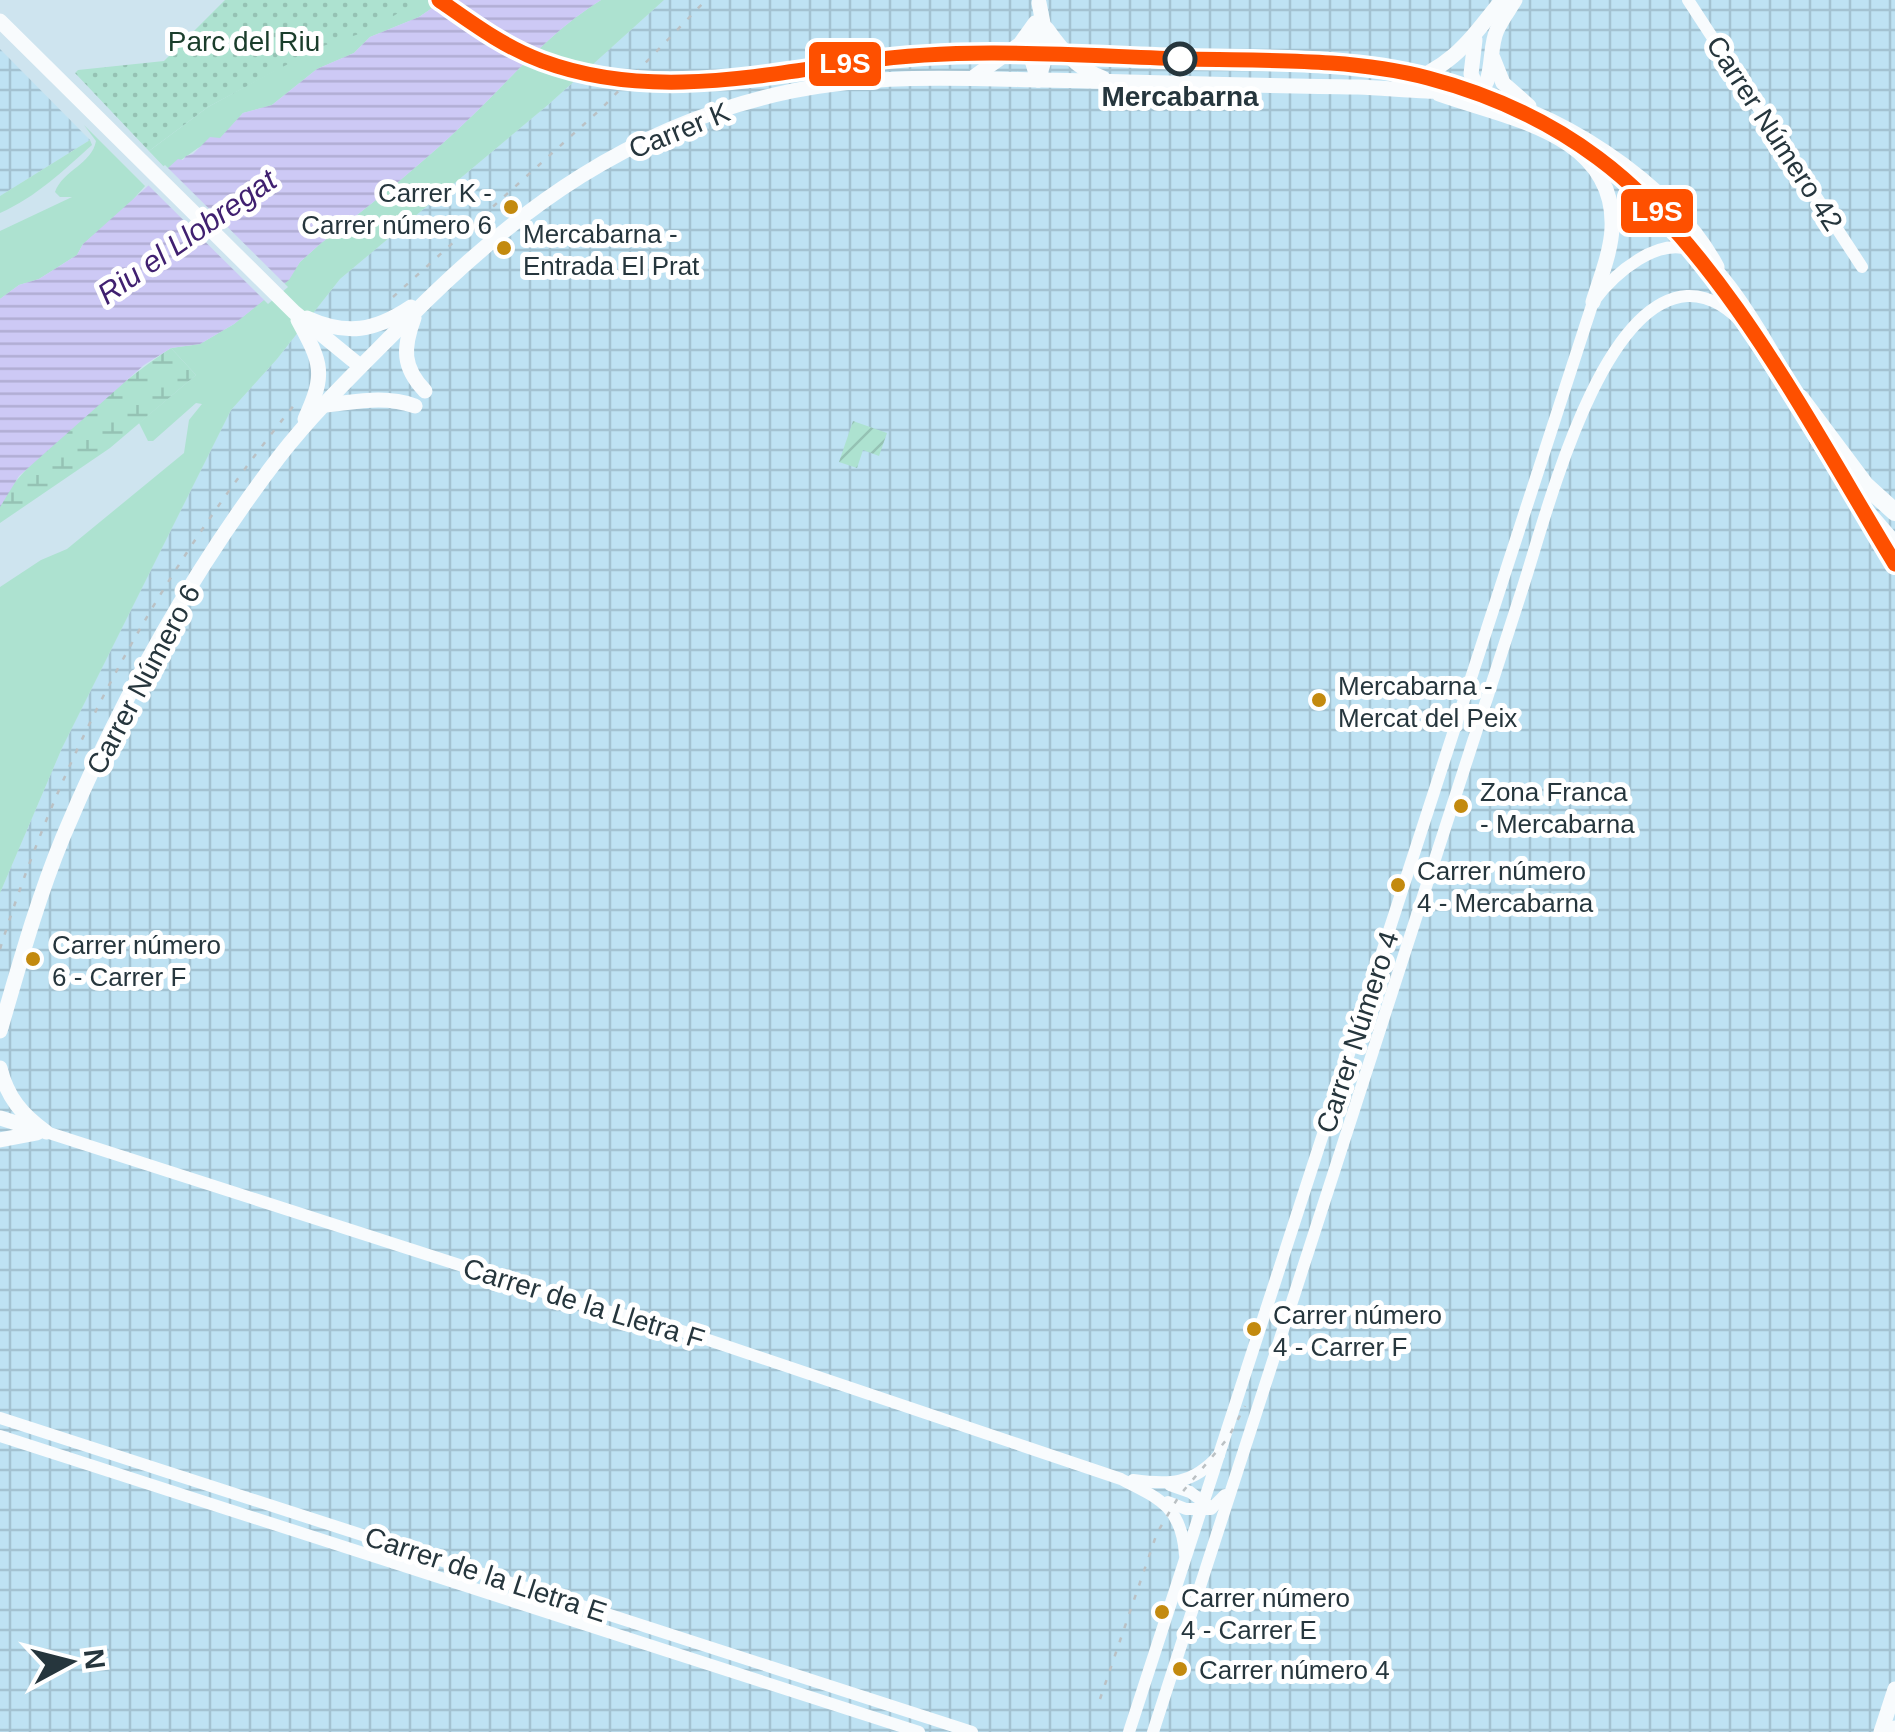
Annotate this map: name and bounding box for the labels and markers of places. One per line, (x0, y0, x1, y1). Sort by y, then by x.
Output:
marker: Mercabarna (1164, 43, 1196, 75)
place label: Mercabarna (1101, 81, 1259, 112)
place label: Carrer K - Carrer número 6 (301, 178, 492, 240)
marker: Carrer K - Carrer número 6 (501, 197, 521, 217)
place label: Mercabarna - Entrada El Prat (523, 219, 700, 281)
marker: Mercabarna - Entrada El Prat (494, 238, 514, 258)
place label: Mercabarna - Mercat del Peix (1338, 671, 1517, 733)
marker: Mercabarna - Mercat del Peix (1309, 690, 1329, 710)
place label: Zona Franca - Mercabarna (1480, 777, 1635, 839)
marker: Zona Franca - Mercabarna (1451, 796, 1471, 816)
place label: Carrer número 4 - Mercabarna (1417, 856, 1594, 918)
marker: Carrer número 4 - Mercabarna (1388, 875, 1408, 895)
place label: Carrer número 6 - Carrer F (52, 930, 221, 992)
marker: Carrer número 6 - Carrer F (23, 949, 43, 969)
place label: Carrer número 4 - Carrer F (1273, 1300, 1442, 1362)
marker: Carrer número 4 - Carrer F (1244, 1319, 1264, 1339)
place label: Carrer número 4 - Carrer E (1181, 1583, 1350, 1645)
marker: Carrer número 4 - Carrer E (1152, 1602, 1172, 1622)
place label: Carrer número 4 (1199, 1655, 1390, 1685)
marker: Carrer número 4 (1170, 1659, 1190, 1679)

